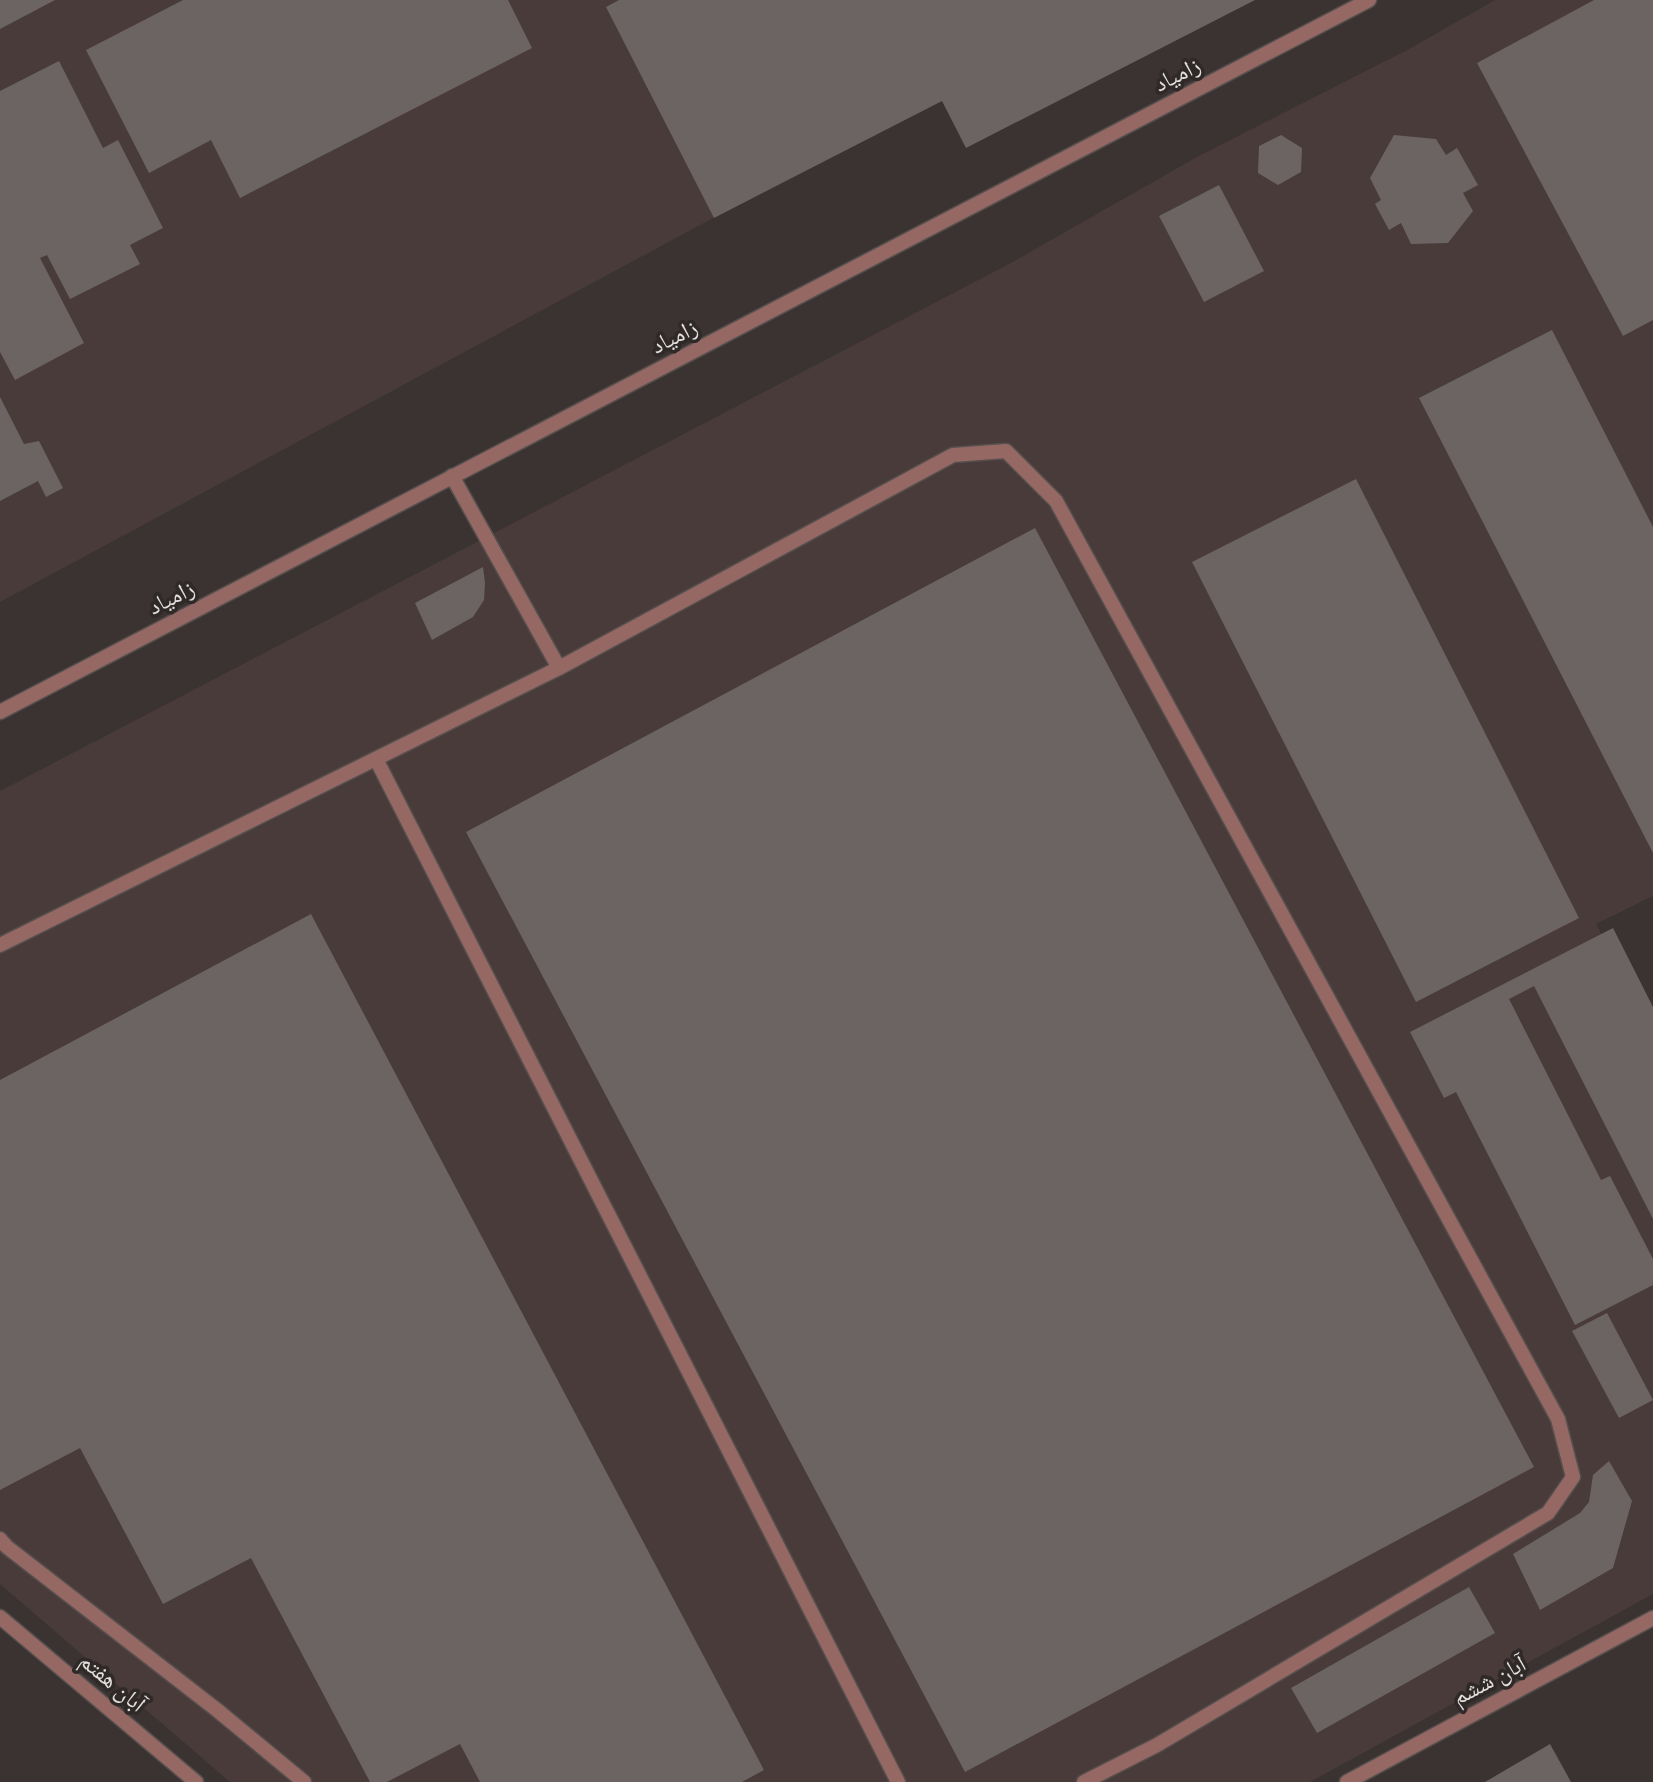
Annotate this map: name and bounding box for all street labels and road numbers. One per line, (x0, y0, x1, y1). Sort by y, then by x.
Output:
street label: زامیاد (1148, 49, 1205, 97)
street label: زامیاد (645, 311, 702, 359)
street label: زامیاد (142, 572, 199, 620)
street label: آبان هفتم (73, 1645, 154, 1720)
street label: آبان ششم (1447, 1647, 1532, 1713)

